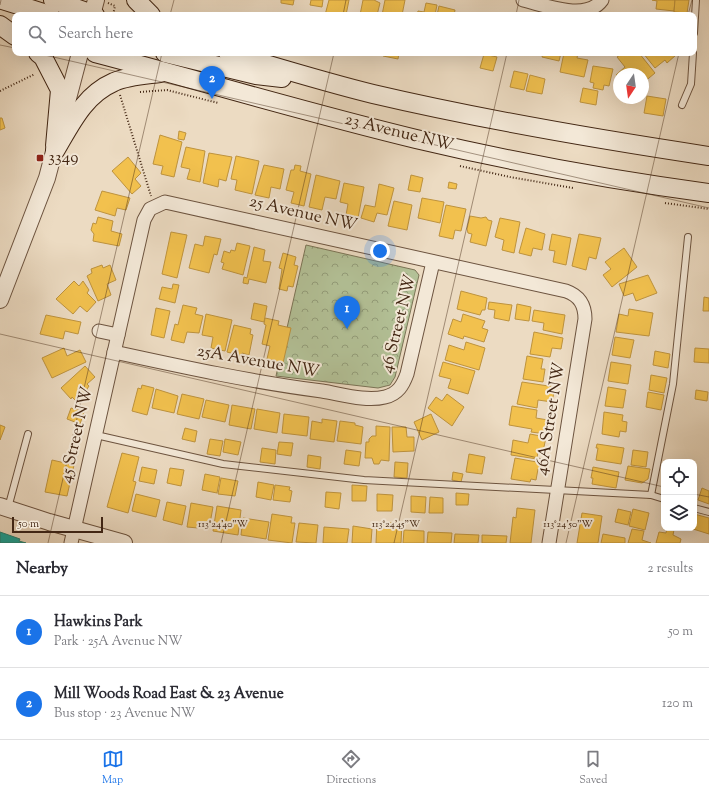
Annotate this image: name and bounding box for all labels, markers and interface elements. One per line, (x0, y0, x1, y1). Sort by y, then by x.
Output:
search box (12, 12, 697, 56)
icon: search (26, 23, 48, 45)
text: Search here (58, 24, 133, 45)
pin: 2 (199, 66, 225, 99)
north arrow (613, 68, 649, 104)
street label: 23 Avenue NW (342, 108, 456, 158)
place label: 3349 (48, 146, 78, 170)
marker: 3349 (35, 153, 45, 163)
street label: 25 Avenue NW (247, 190, 360, 238)
your location (370, 241, 390, 261)
street label: 46 Street NW (375, 272, 423, 376)
pin: 1 (334, 296, 360, 329)
street label: 25A Avenue NW (195, 339, 321, 385)
street label: 46A Street NW (530, 361, 572, 477)
street label: 45 Street NW (54, 384, 100, 485)
map controls (661, 459, 697, 531)
button: locate (661, 459, 697, 495)
button: layers (661, 495, 697, 531)
scale bar (12, 515, 103, 534)
text: 50 m (18, 516, 39, 532)
text: 113°24'40"W (198, 517, 248, 532)
text: 113°24'45"W (372, 517, 420, 532)
text: 113°24'50"W (543, 517, 593, 532)
text: Nearby (16, 557, 68, 581)
text: 2 results (648, 560, 693, 578)
text: Hawkins Park (54, 612, 143, 633)
text: 1 (27, 623, 31, 641)
text: 50 m (668, 623, 693, 641)
text: Park · 25A Avenue NW (54, 633, 183, 651)
text: Mill Woods Road East & 23 Avenue (54, 684, 284, 705)
text: 2 (26, 695, 32, 713)
text: 120 m (662, 695, 693, 713)
text: Bus stop · 23 Avenue NW (54, 705, 195, 723)
tab: Map (102, 748, 124, 788)
tab: Directions (327, 748, 376, 788)
tab: Saved (579, 748, 607, 788)

